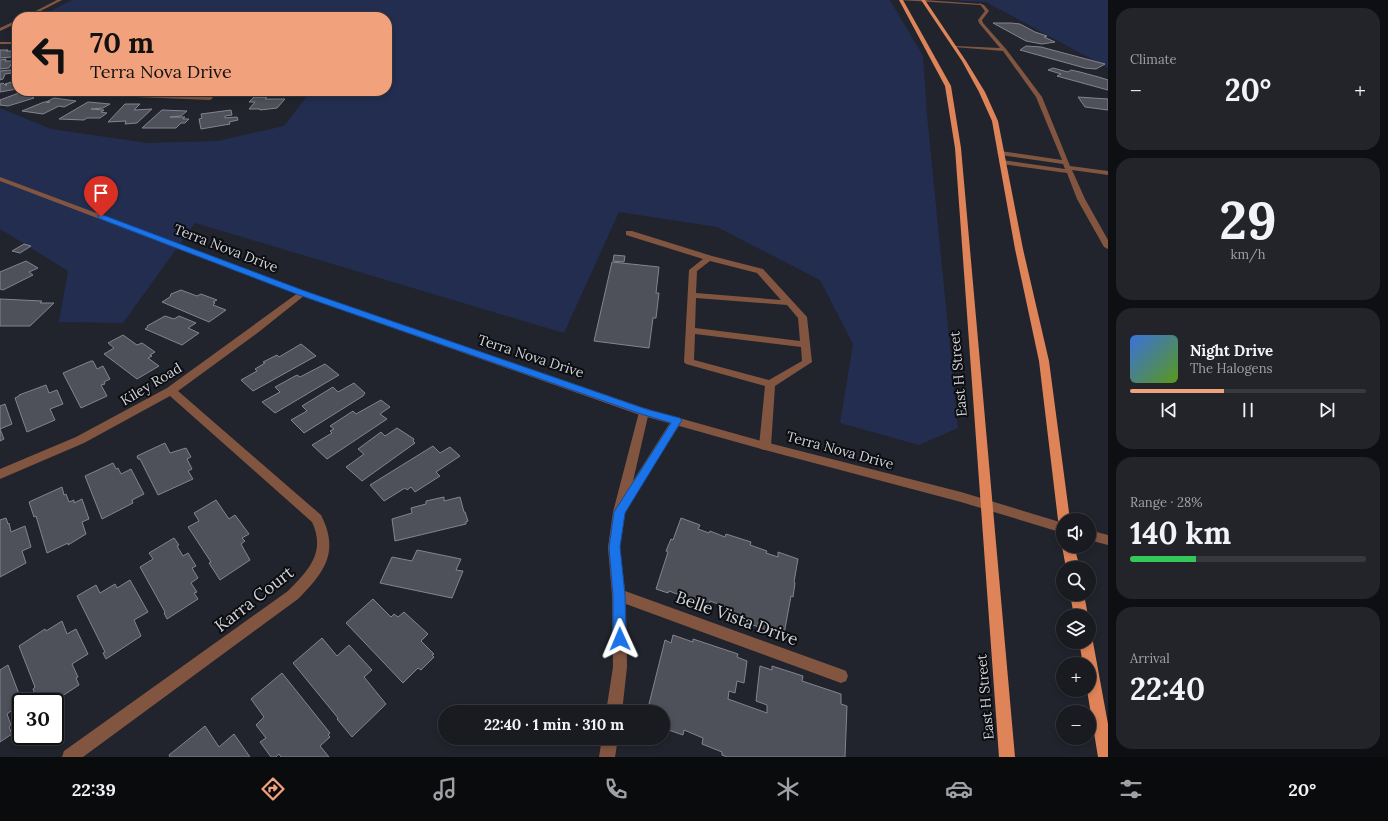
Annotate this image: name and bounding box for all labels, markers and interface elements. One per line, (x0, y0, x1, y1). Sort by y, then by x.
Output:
text: 70 m (90, 25, 154, 61)
icon: left (24, 28, 76, 80)
text: Climate (1130, 51, 1177, 68)
text: Terra Nova Drive (90, 60, 232, 83)
text: 20° (1225, 71, 1271, 109)
text: − (1130, 76, 1142, 104)
text: + (1354, 76, 1366, 104)
pin (84, 176, 118, 217)
icon: arrive (90, 182, 112, 204)
text: 29 (1219, 187, 1277, 253)
street label: Terra Nova Drive (171, 220, 281, 276)
text: km/h (1230, 246, 1266, 263)
street label: Terra Nova Drive (476, 330, 587, 382)
street label: East H Street (945, 330, 971, 418)
text: Night Drive (1190, 341, 1273, 360)
street label: Kiley Road (117, 359, 185, 409)
text: The Halogens (1190, 360, 1273, 377)
icon: previous (1158, 399, 1180, 421)
icon: pause (1237, 399, 1259, 421)
icon: next (1316, 399, 1338, 421)
street label: Terra Nova Drive (784, 427, 896, 473)
text: Range · 28% (1130, 494, 1203, 511)
map controls (1056, 513, 1096, 745)
button: sound (1056, 513, 1096, 553)
text: 140 km (1130, 514, 1231, 552)
street label: Karra Court (210, 561, 298, 637)
button: search (1056, 561, 1096, 601)
street label: Belle Vista Drive (673, 586, 801, 650)
button: layers (1056, 609, 1096, 649)
position arrow (599, 618, 641, 660)
text: Arrival (1130, 650, 1170, 667)
street label: East H Street (972, 653, 998, 741)
button: + (1056, 657, 1096, 697)
text: 22:40 (1130, 670, 1205, 708)
speed limit sign: 30 (12, 693, 64, 745)
button: − (1056, 705, 1096, 745)
text: 22:40 · 1 min · 310 m (484, 715, 624, 734)
icon: directions (259, 775, 287, 803)
icon: music (431, 775, 459, 803)
icon: phone (602, 775, 630, 803)
icon: climate (774, 775, 802, 803)
icon: car (945, 775, 973, 803)
icon: filters (1117, 775, 1145, 803)
text: 22:39 (72, 778, 116, 801)
text: 20° (1288, 778, 1316, 801)

